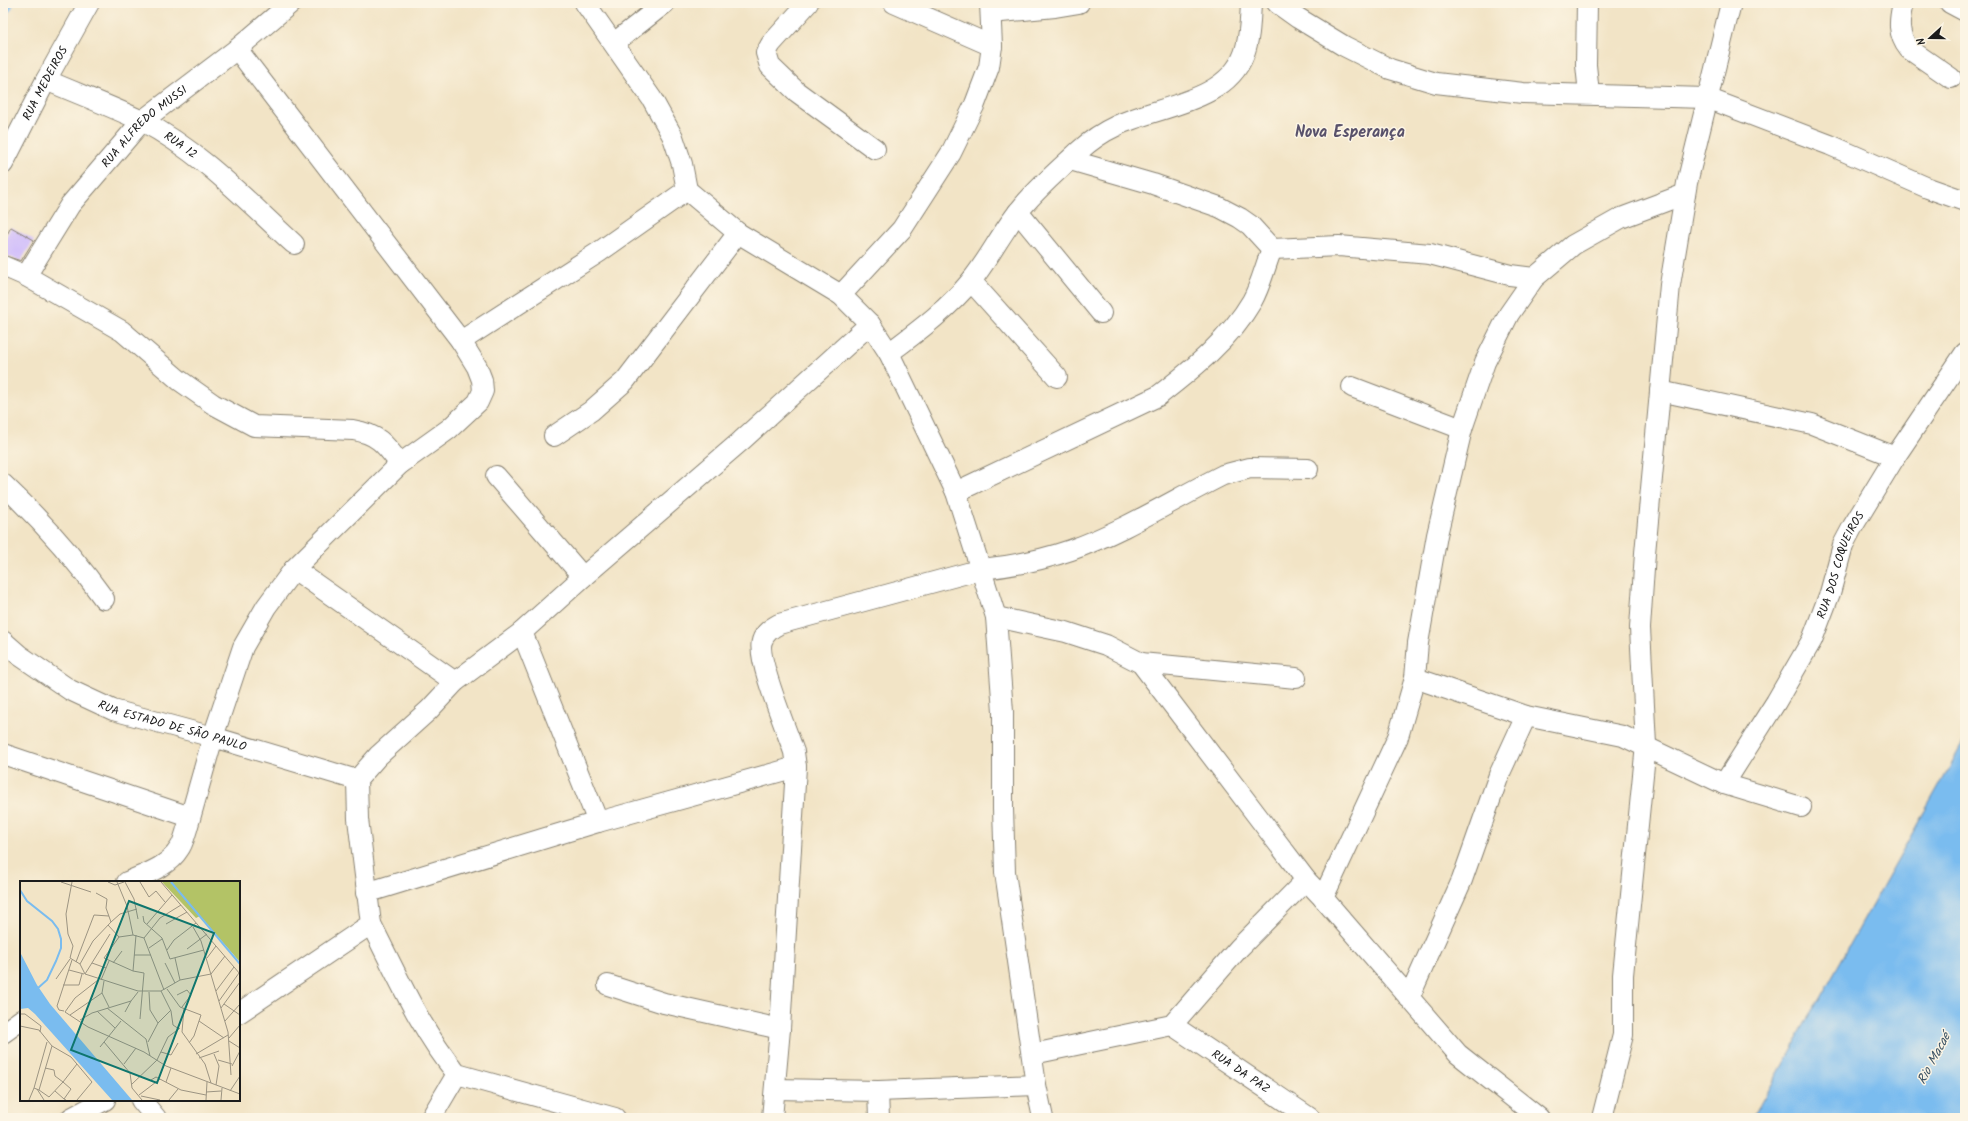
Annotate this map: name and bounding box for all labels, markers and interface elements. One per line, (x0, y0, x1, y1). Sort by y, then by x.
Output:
north arrow (1910, 18, 1950, 58)
text: N (1912, 35, 1931, 48)
street label: RUA MEDEIROS (18, 42, 73, 124)
street label: RUA ALFREDO MUSSI (97, 81, 192, 172)
district label: Nova Esperança (1295, 120, 1405, 145)
street label: RUA 12 (160, 127, 201, 164)
street label: RUA DOS COQUEIROS (1812, 508, 1870, 622)
street label: RUA ESTADO DE SÃO PAULO (95, 695, 249, 757)
inset map (20, 881, 240, 1101)
water label: Rio Macaé (1912, 1026, 1958, 1088)
street label: RUA DA PAZ (1207, 1045, 1274, 1099)

